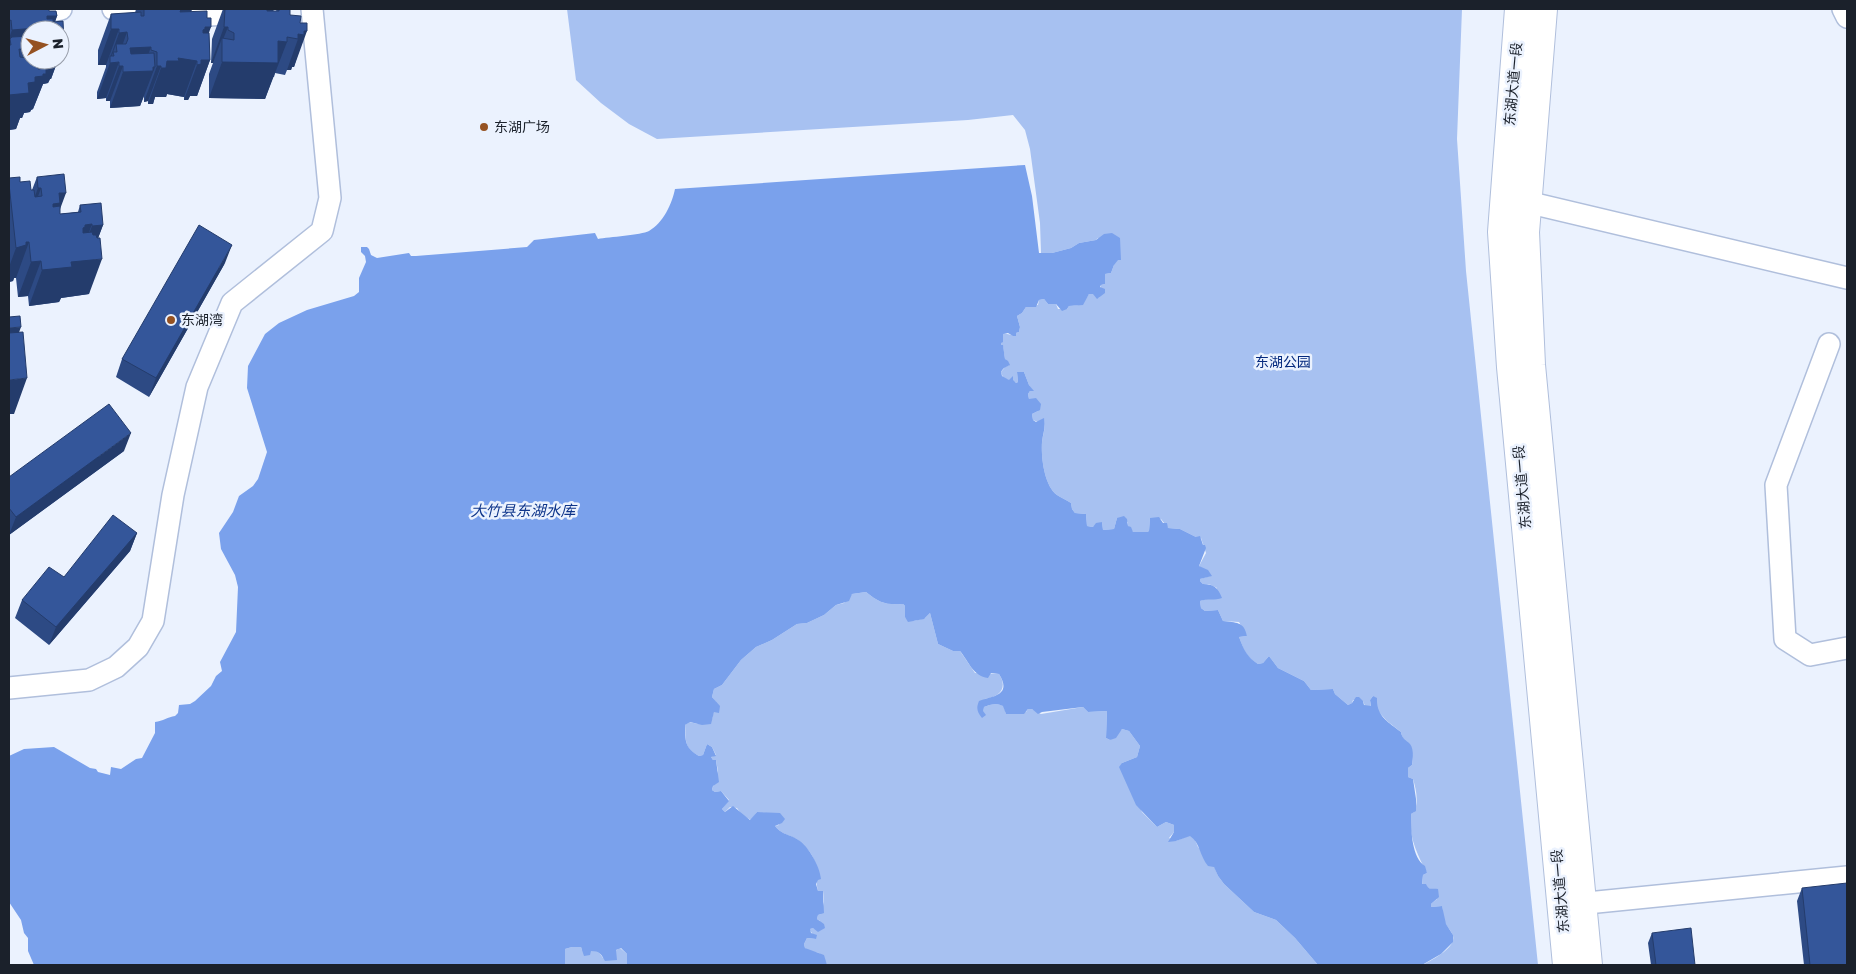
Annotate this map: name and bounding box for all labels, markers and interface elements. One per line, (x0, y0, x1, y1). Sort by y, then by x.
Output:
north arrow (20, 20, 70, 70)
text: N (49, 37, 67, 50)
street label: 东湖大道一段 (1500, 41, 1525, 127)
place label: 东湖广场 (494, 118, 550, 135)
marker: 东湖广场 (478, 121, 490, 133)
place label: 东湖湾 (181, 311, 223, 328)
marker: 东湖湾 (165, 314, 177, 326)
park label: 东湖公园 (1255, 353, 1311, 370)
street label: 东湖大道一段 (1509, 444, 1534, 530)
water label: 大竹县东湖水库 (470, 501, 578, 519)
street label: 东湖大道一段 (1547, 848, 1572, 934)

